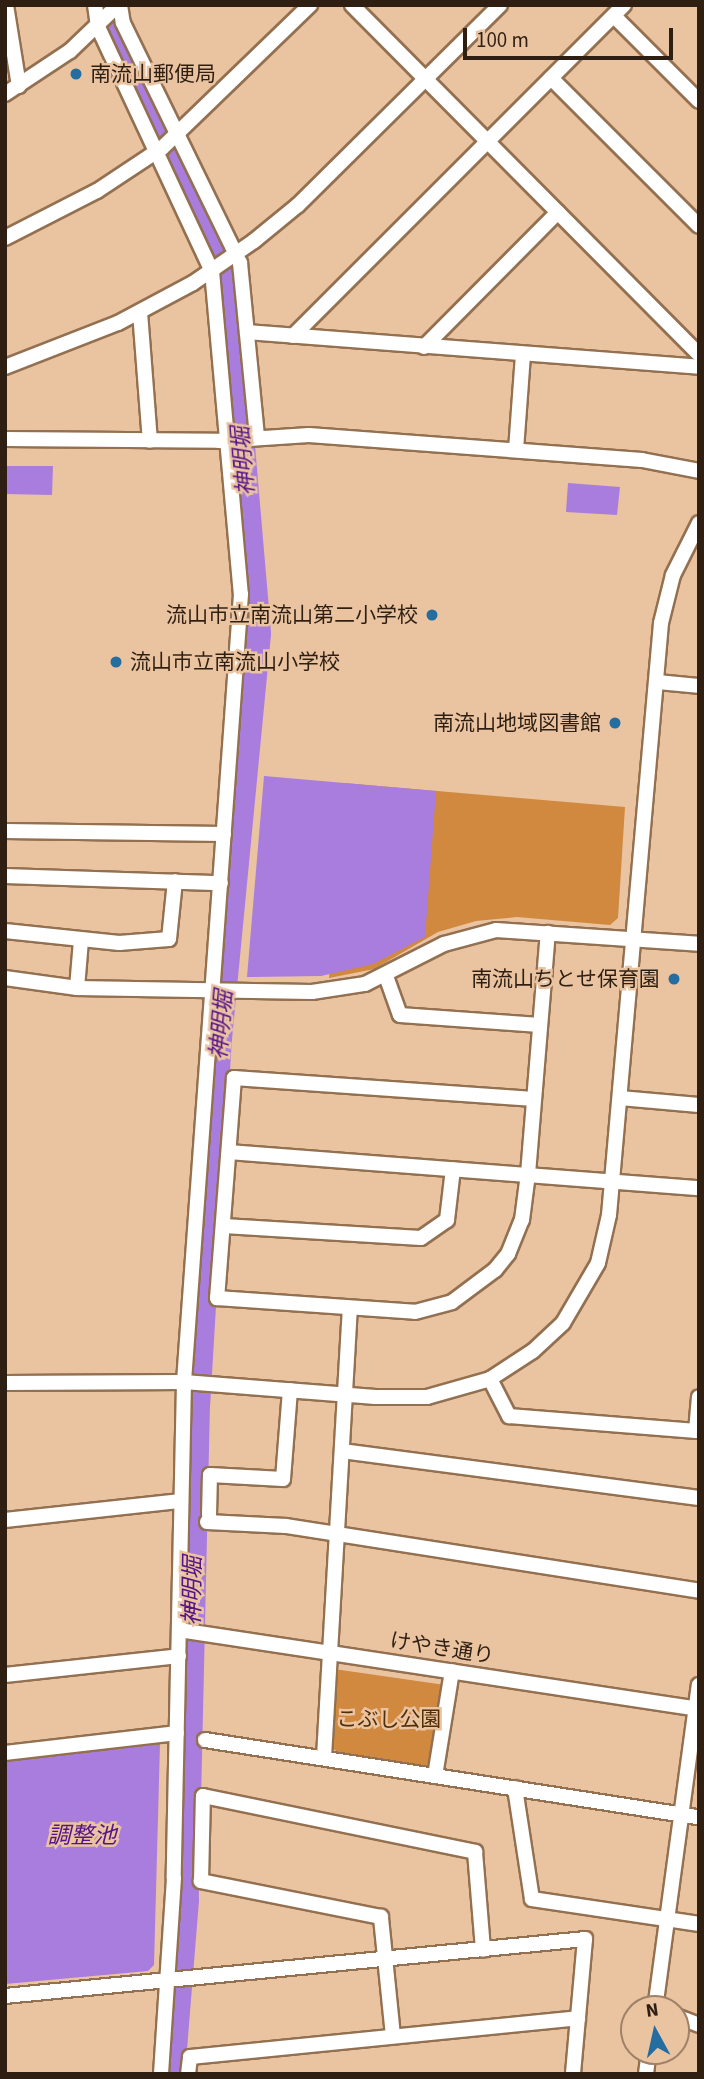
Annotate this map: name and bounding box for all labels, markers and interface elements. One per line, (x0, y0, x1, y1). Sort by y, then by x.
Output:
scale bar (466, 14, 676, 58)
text: 100 m (476, 25, 529, 55)
place label: 南流山郵便局 (90, 61, 216, 87)
marker: 南流山郵便局 (68, 66, 84, 82)
water label: 神明堀 (227, 425, 261, 497)
place label: 流山市立南流山第二小学校 (166, 602, 418, 628)
marker: 流山市立南流山第二小学校 (424, 607, 440, 623)
place label: 流山市立南流山小学校 (130, 649, 340, 675)
marker: 流山市立南流山小学校 (108, 654, 124, 670)
place label: 南流山地域図書館 (433, 710, 601, 736)
marker: 南流山地域図書館 (607, 715, 623, 731)
place label: 南流山ちとせ保育園 (471, 966, 660, 992)
marker: 南流山ちとせ保育園 (666, 971, 682, 987)
water label: 神明堀 (205, 989, 239, 1061)
water label: 神明堀 (179, 1556, 207, 1626)
street label: けやき通り (388, 1627, 496, 1669)
park label: こぶし公園 (337, 1706, 441, 1732)
water label: 調整池 (48, 1822, 116, 1850)
north arrow (620, 1995, 690, 2065)
text: N (644, 1996, 660, 2025)

